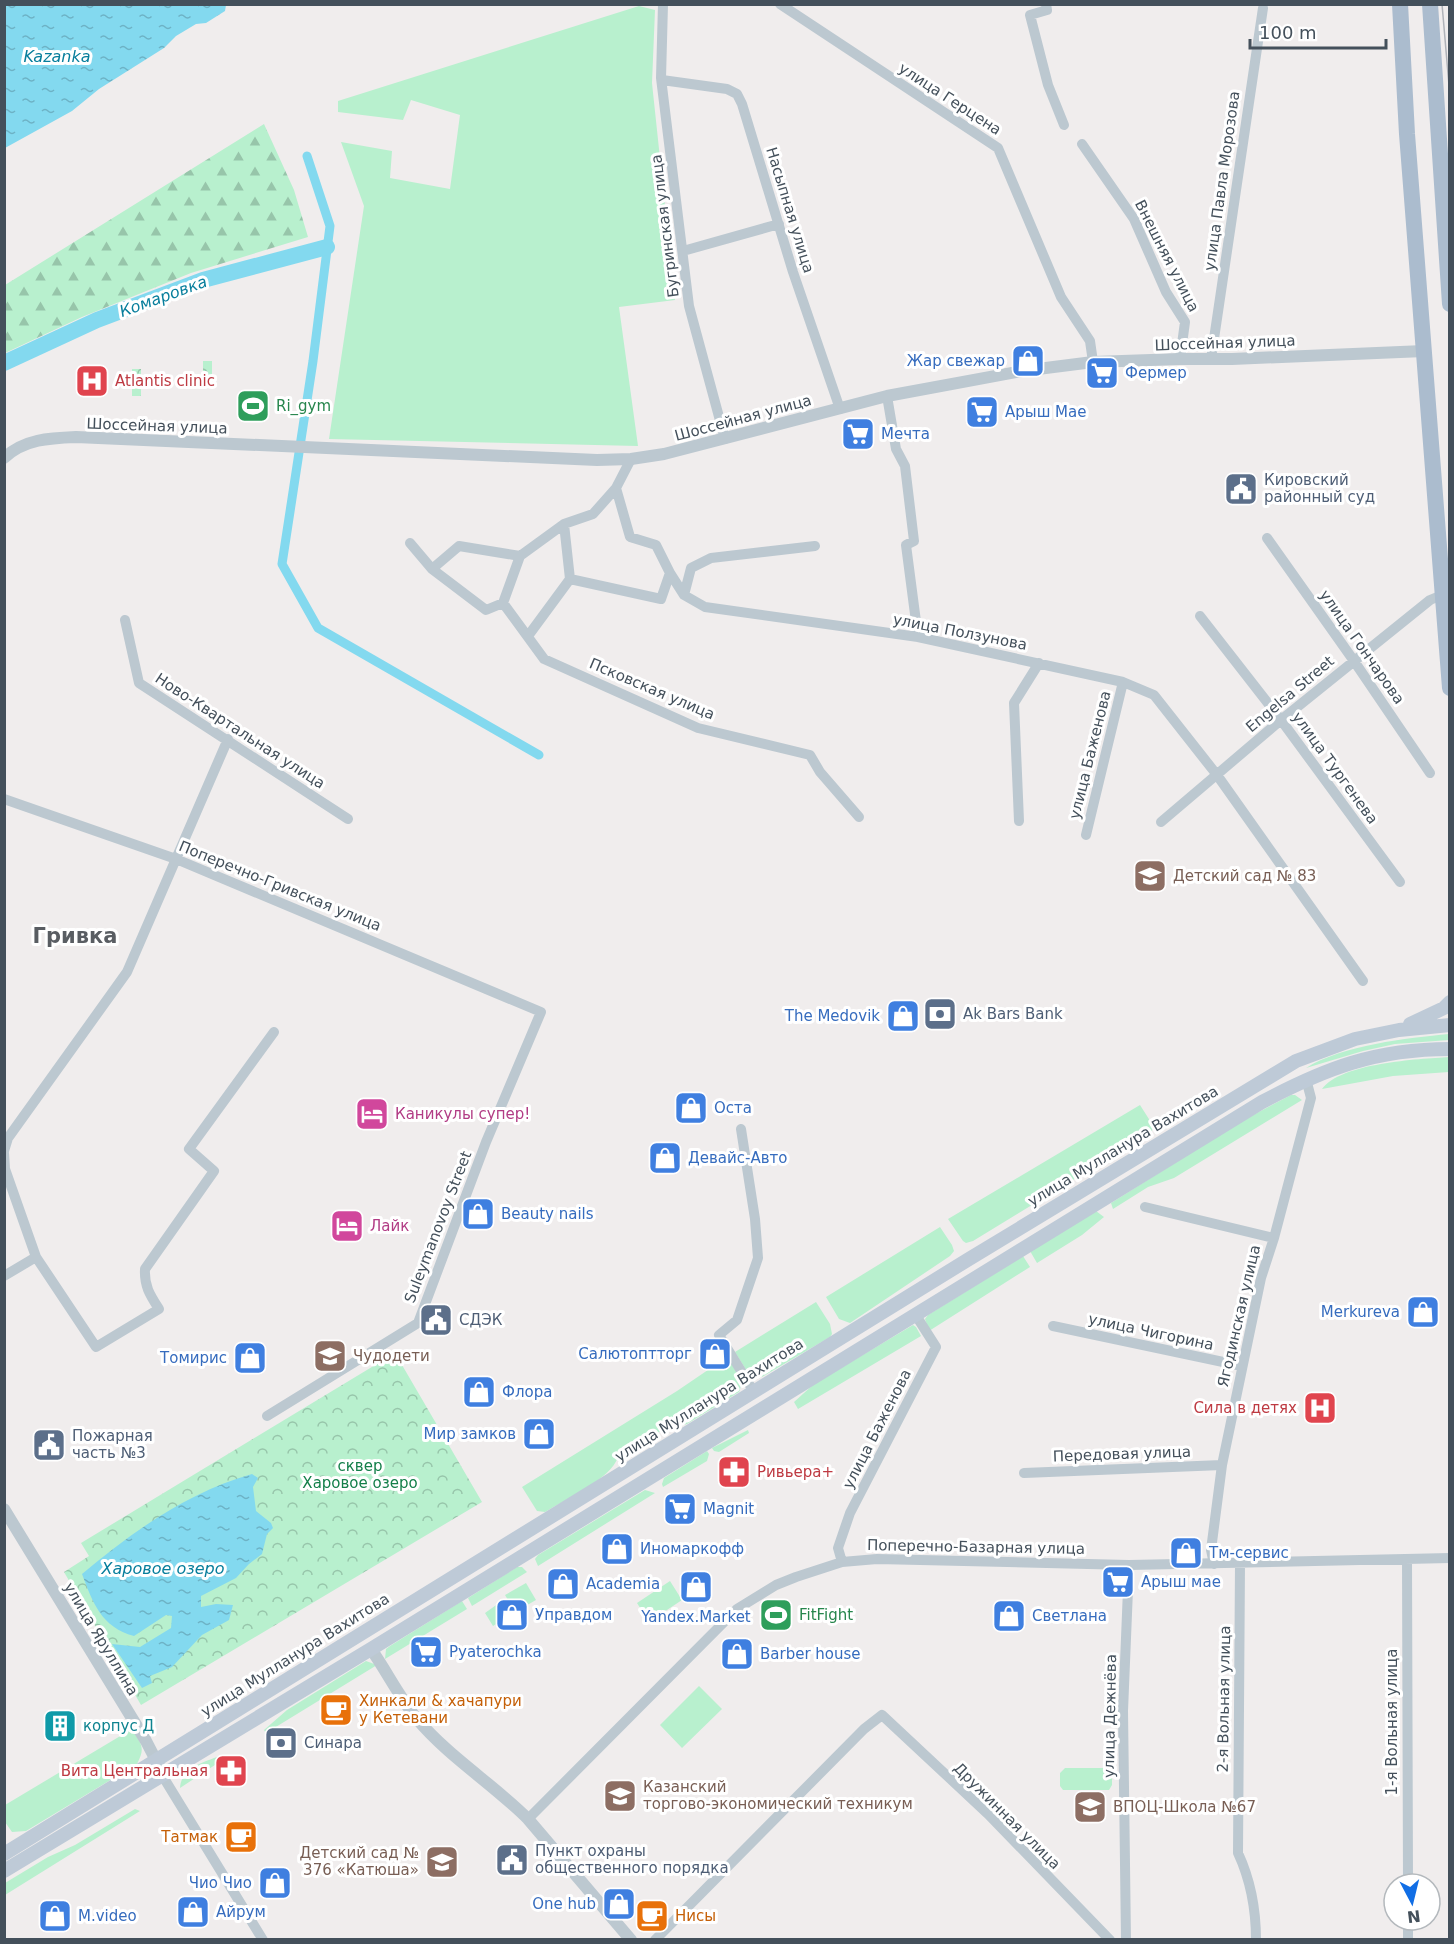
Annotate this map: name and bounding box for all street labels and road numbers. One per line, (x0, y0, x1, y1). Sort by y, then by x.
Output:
street label: улица Герцена (895, 59, 1005, 139)
street label: улица Павла Морозова (1200, 90, 1244, 272)
street label: Насыпная улица (762, 145, 818, 275)
street label: Бугринская улица (647, 153, 683, 299)
street label: Внешняя улица (1131, 197, 1203, 315)
street label: Шоссейная улица (1154, 332, 1296, 354)
street label: Шоссейная улица (673, 391, 813, 445)
street label: Шоссейная улица (86, 415, 228, 437)
street label: улица Гончарова (1316, 586, 1408, 708)
street label: улица Ползунова (891, 610, 1029, 654)
street label: Engelsa Street (1242, 652, 1338, 736)
street label: Псковская улица (587, 654, 717, 724)
street label: Ново-Квартальная улица (152, 669, 328, 793)
street label: улица Баженова (1065, 689, 1115, 821)
street label: улица Тургенева (1288, 708, 1382, 828)
street label: Поперечно-Гривская улица (176, 837, 384, 935)
street label: улица Мулланура Вахитова (1025, 1082, 1221, 1210)
street label: Suleymanovoy Street (401, 1148, 475, 1305)
street label: Ягодинская улица (1214, 1243, 1264, 1389)
street label: улица Чигорина (1087, 1310, 1215, 1354)
street label: улица Мулланура Вахитова (611, 1334, 807, 1466)
street label: улица Баженова (839, 1366, 915, 1492)
street label: Передовая улица (1053, 1443, 1191, 1465)
street label: Поперечно-Базарная улица (867, 1536, 1085, 1558)
street label: улица Яруллина (60, 1579, 142, 1699)
street label: улица Мулланура Вахитова (197, 1589, 393, 1721)
street label: 2-я Вольная улица (1214, 1625, 1234, 1773)
street label: 1-я Вольная улица (1383, 1648, 1401, 1796)
street label: улица Дежнёва (1100, 1654, 1120, 1778)
street label: Дружинная улица (950, 1759, 1064, 1873)

